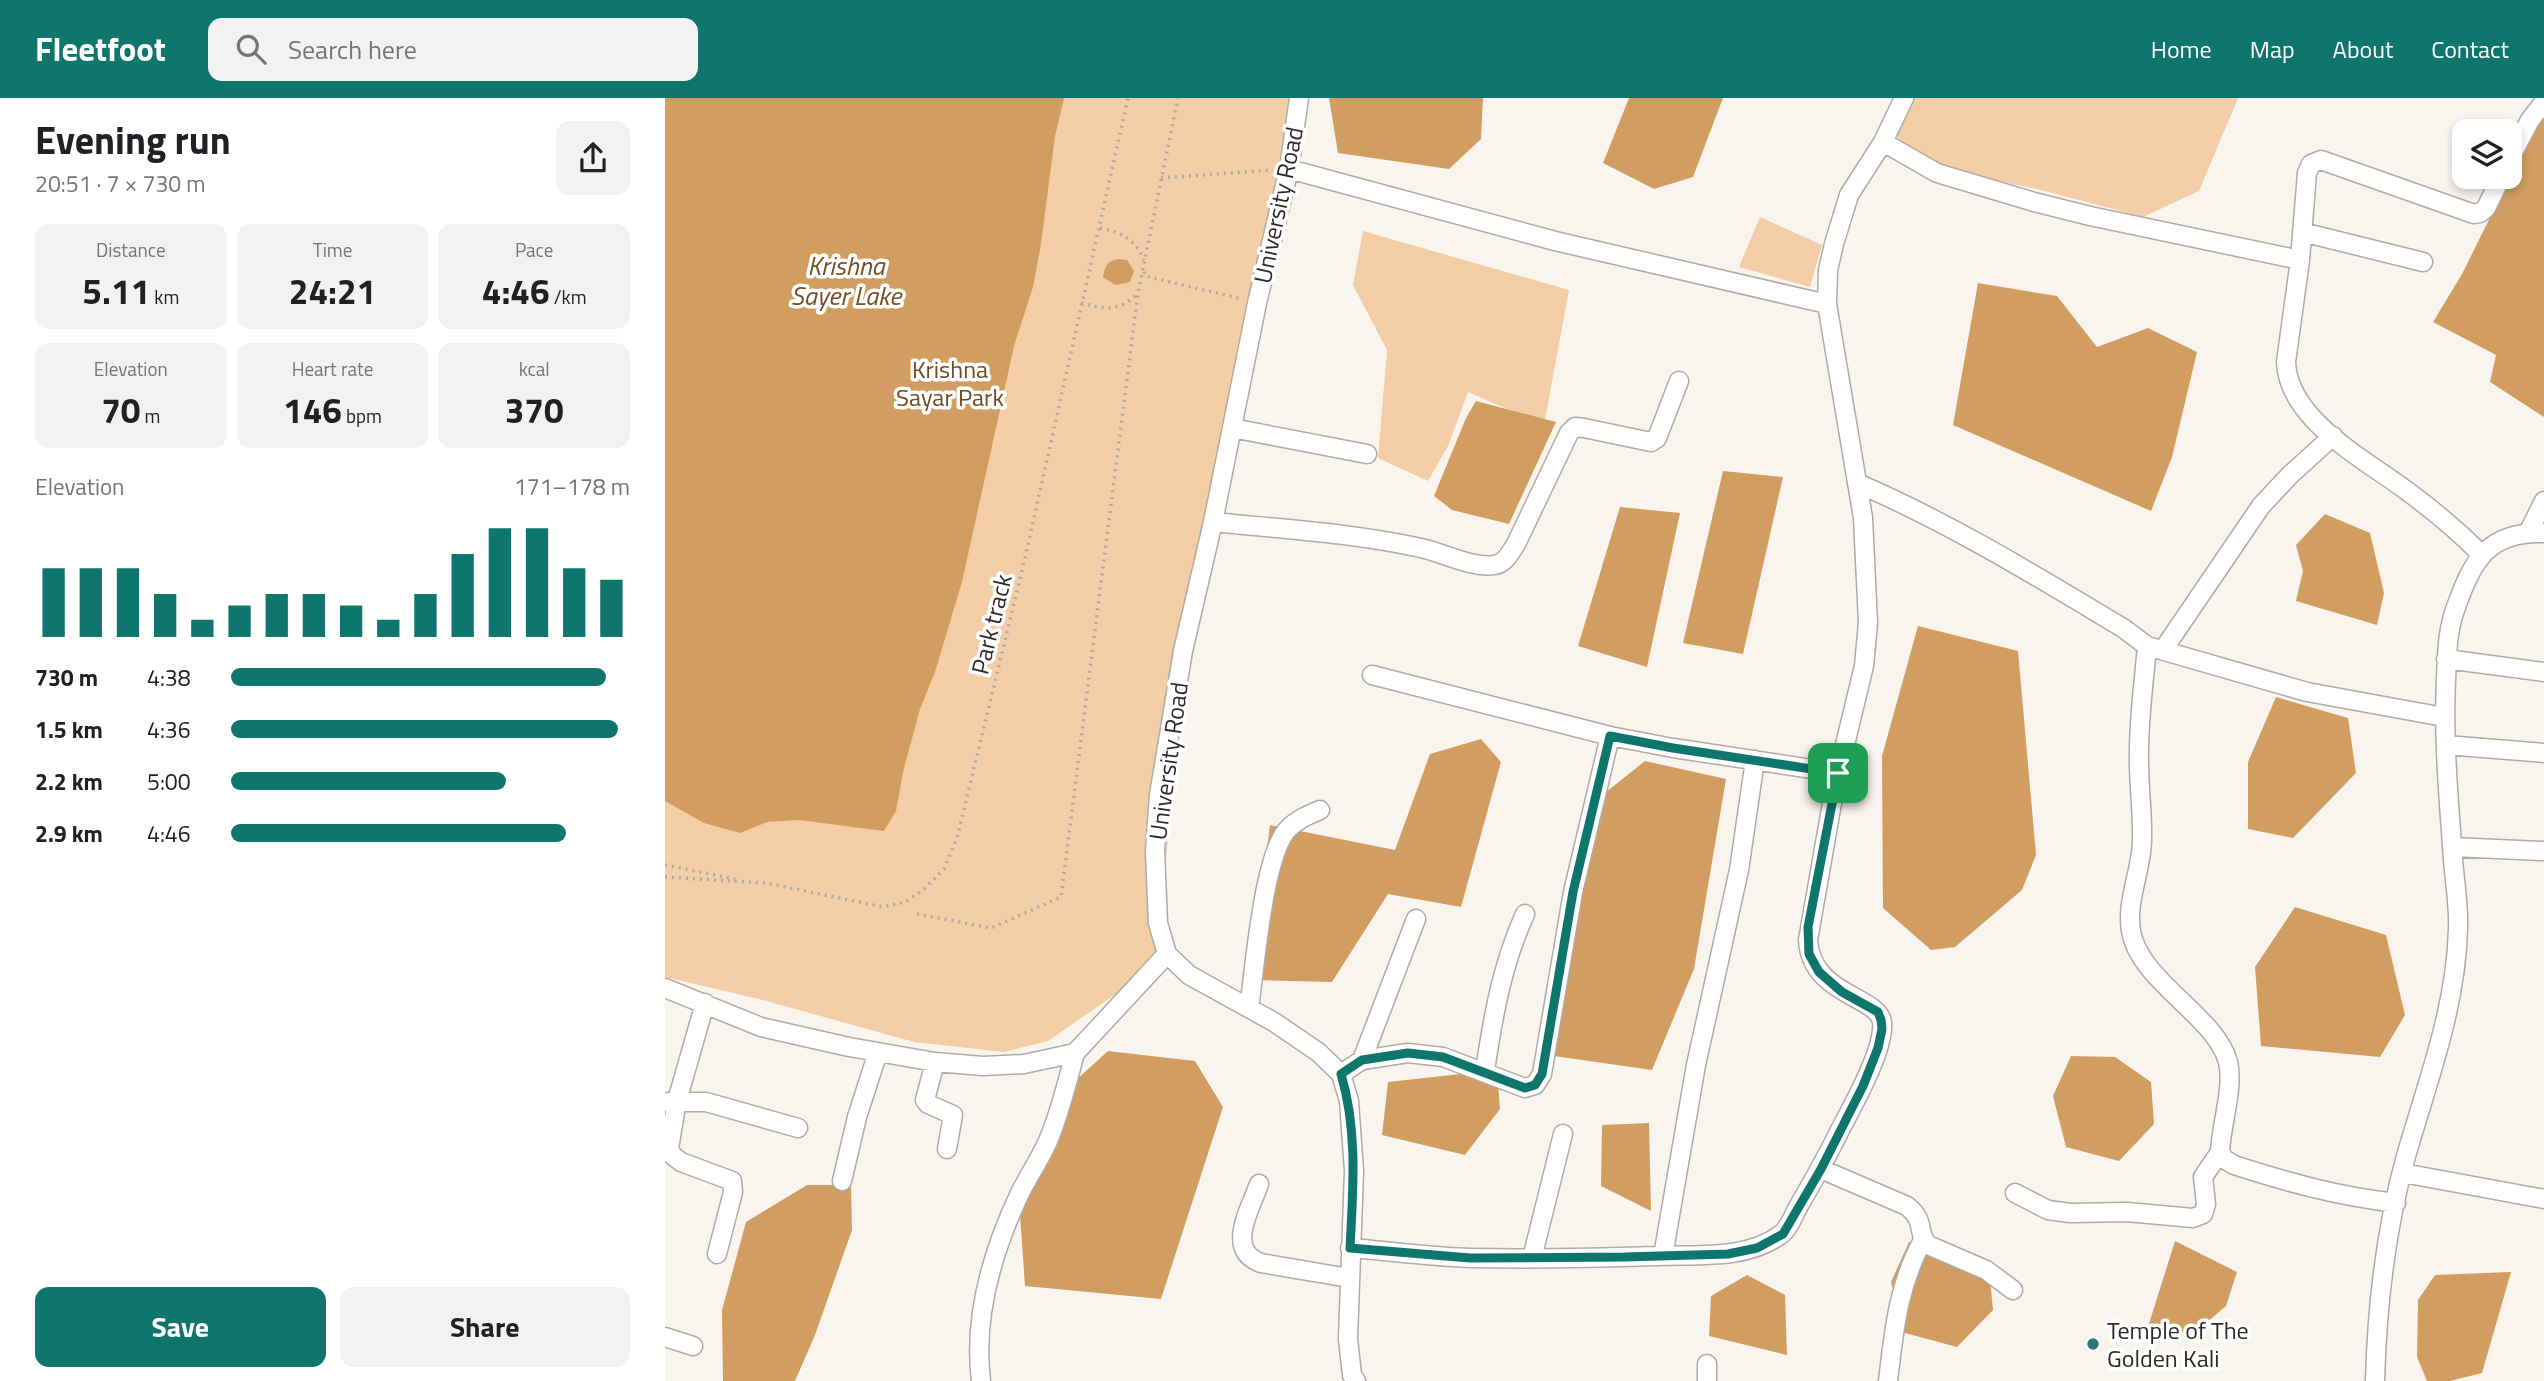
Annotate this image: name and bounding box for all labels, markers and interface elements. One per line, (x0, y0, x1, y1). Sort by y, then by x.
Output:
search box (208, 18, 698, 81)
text: Fleetfoot (35, 24, 166, 74)
icon: search (232, 30, 270, 68)
text: Search here (288, 30, 417, 69)
text: Home (2151, 31, 2212, 67)
text: Map (2250, 31, 2295, 67)
text: About (2333, 31, 2393, 67)
text: Contact (2431, 31, 2509, 67)
text: Evening run (35, 111, 231, 169)
map controls (2452, 119, 2522, 189)
button: layers (2452, 119, 2522, 189)
button: share (556, 121, 630, 195)
street label: University Road (1244, 123, 1312, 287)
text: 20:51 · 7 × 730 m (35, 166, 205, 201)
text: Distance (96, 235, 166, 264)
text: Time (313, 235, 352, 264)
text: Pace (515, 235, 553, 264)
water label: Krishna Sayer Lake (791, 246, 903, 315)
text: 5.11 (82, 264, 150, 318)
text: 24:21 (289, 264, 376, 318)
text: 4:46 (482, 264, 550, 318)
text: km (150, 282, 179, 311)
text: /km (550, 282, 587, 311)
park label: Krishna Sayar Park (896, 351, 1004, 415)
text: Elevation (94, 354, 168, 383)
text: Heart rate (292, 354, 373, 383)
text: kcal (519, 354, 550, 383)
text: 70 (101, 383, 140, 437)
text: 146 (283, 383, 342, 437)
text: 370 (505, 383, 564, 437)
text: m (140, 401, 160, 430)
text: bpm (342, 401, 382, 430)
text: Elevation (35, 469, 124, 504)
text: 171–178 m (514, 469, 630, 504)
street label: Park track (961, 570, 1021, 678)
text: 730 m (35, 660, 98, 695)
text: 4:38 (147, 660, 191, 695)
street label: University Road (1139, 680, 1197, 842)
text: 1.5 km (35, 712, 103, 747)
text: 4:36 (147, 712, 191, 747)
pin (1808, 743, 1868, 803)
icon: arrive (1819, 754, 1857, 792)
text: 2.2 km (35, 764, 103, 799)
text: 5:00 (147, 764, 191, 799)
text: 2.9 km (35, 816, 103, 851)
text: 4:46 (147, 816, 191, 851)
button: Save (35, 1287, 326, 1367)
button: Share (340, 1287, 630, 1367)
place label: Temple of The Golden Kali (2107, 1312, 2249, 1376)
marker: Temple of The Golden Kali (2085, 1336, 2101, 1352)

